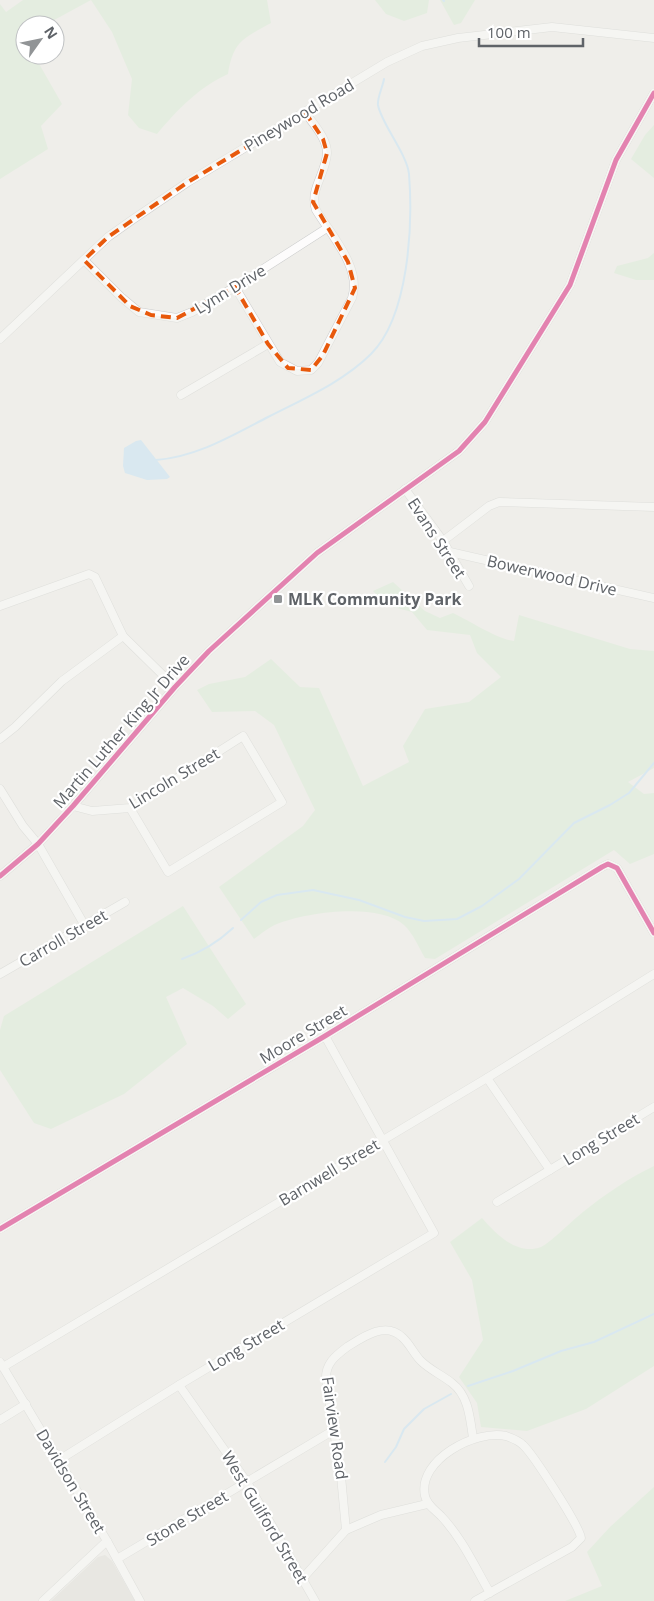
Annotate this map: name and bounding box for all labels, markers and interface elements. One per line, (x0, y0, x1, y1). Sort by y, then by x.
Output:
north arrow (15, 15, 65, 65)
scale bar (479, 15, 583, 47)
text: 100 m (487, 22, 531, 42)
text: N (40, 23, 62, 43)
street label: Pineywood Road (240, 74, 358, 156)
street label: Lynn Drive (190, 259, 270, 319)
street label: Evans Street (403, 493, 471, 583)
street label: Bowerwood Drive (485, 549, 619, 601)
place label: MLK Community Park (288, 588, 462, 610)
marker: MLK Community Park (272, 593, 284, 605)
street label: Martin Luther King Jr Drive (48, 649, 194, 813)
street label: Lincoln Street (125, 742, 224, 814)
street label: Carroll Street (15, 904, 111, 972)
street label: Moore Street (255, 999, 351, 1069)
street label: Long Street (559, 1107, 643, 1170)
street label: Barnwell Street (275, 1133, 384, 1211)
street label: Long Street (204, 1313, 288, 1376)
street label: Fairview Road (317, 1375, 353, 1481)
street label: Davidson Street (31, 1425, 111, 1538)
street label: West Guilford Street (217, 1447, 313, 1588)
street label: Stone Street (142, 1485, 232, 1551)

